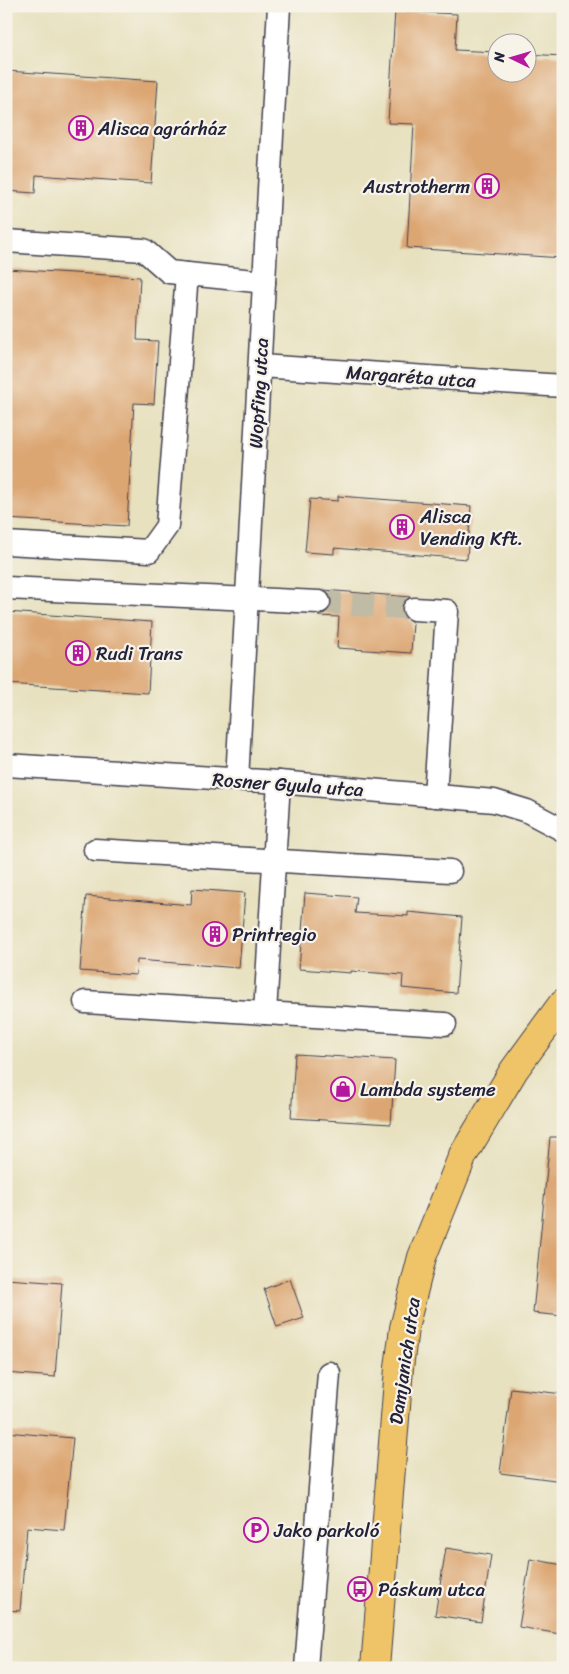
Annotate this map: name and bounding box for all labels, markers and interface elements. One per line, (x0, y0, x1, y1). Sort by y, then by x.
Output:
north arrow (486, 32, 536, 82)
text: N (487, 51, 512, 64)
place label: Alisca agrárház (97, 112, 228, 145)
building icon: Alisca agrárház (68, 115, 94, 141)
place label: Austrotherm (362, 170, 470, 203)
building icon: Austrotherm (474, 173, 500, 199)
street label: Wopfing utca (239, 336, 278, 449)
street label: Margaréta utca (345, 356, 477, 398)
place label: Alisca Vending Kft. (419, 500, 523, 555)
building icon: Alisca Vending Kft. (389, 514, 415, 540)
place label: Rudi Trans (96, 637, 183, 670)
building icon: Rudi Trans (65, 640, 91, 666)
street label: Rosner Gyula utca (211, 763, 365, 806)
place label: Printregio (232, 918, 317, 951)
building icon: Printregio (202, 921, 228, 947)
place label: Lambda systeme (360, 1073, 496, 1106)
shop icon: Lambda systeme (330, 1076, 356, 1102)
street label: Damjanich utca (379, 1295, 430, 1427)
place label: Jako parkoló (273, 1514, 380, 1547)
parking icon: Jako parkoló (243, 1517, 269, 1543)
place label: Páskum utca (378, 1573, 486, 1606)
bus stop icon: Páskum utca (347, 1576, 373, 1602)

